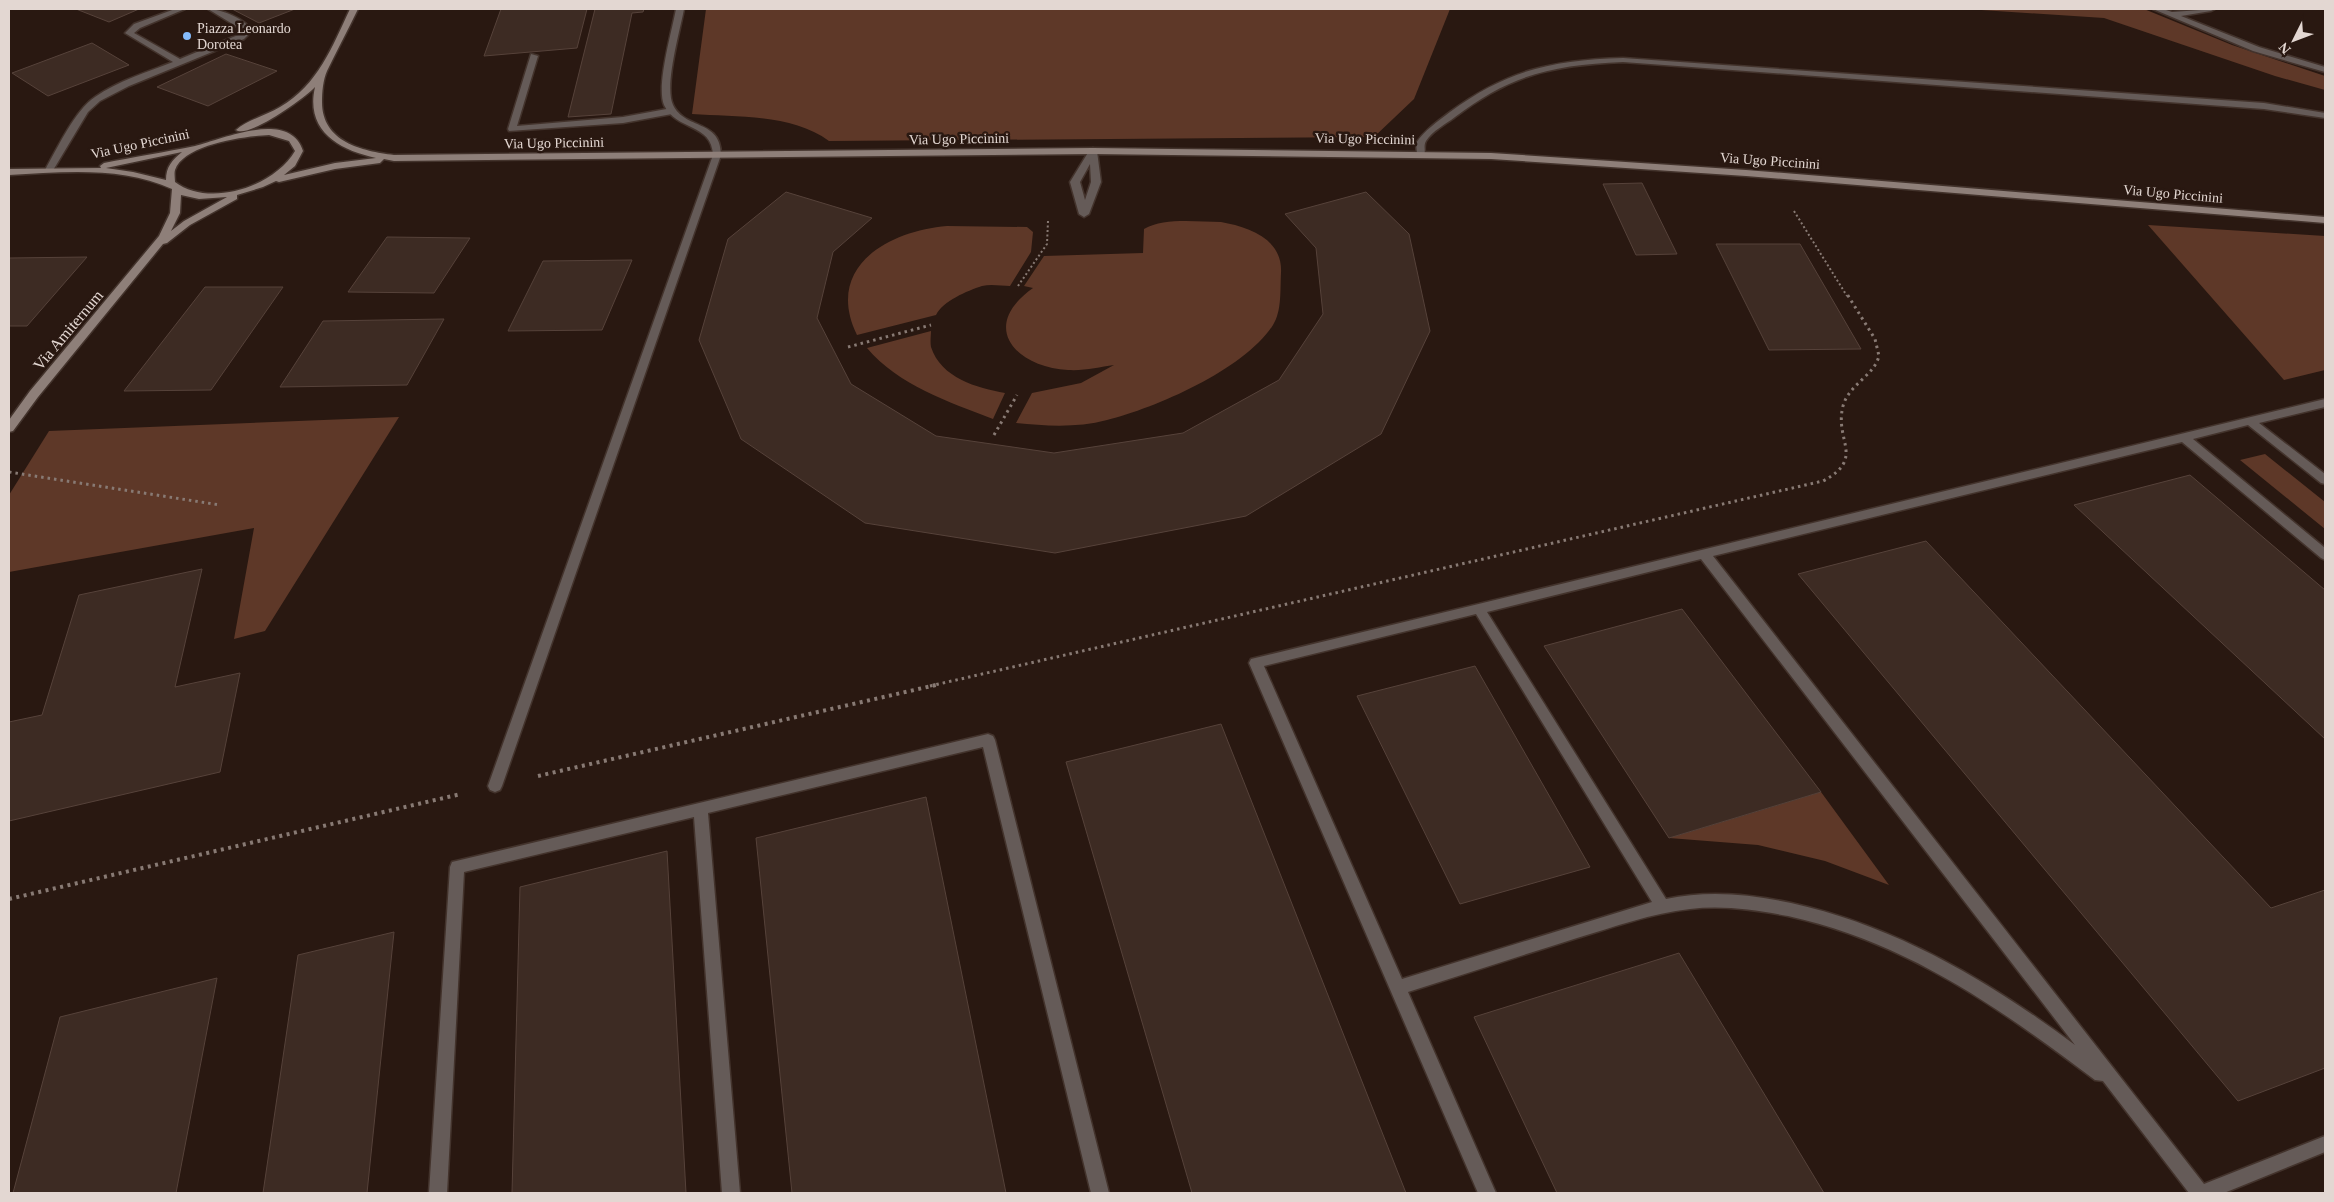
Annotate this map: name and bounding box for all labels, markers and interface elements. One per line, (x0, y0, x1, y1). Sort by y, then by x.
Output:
north arrow (2269, 15, 2319, 65)
place label: Piazza Leonardo Dorotea (197, 21, 291, 52)
marker: Piazza Leonardo Dorotea (181, 30, 193, 42)
text: N (2276, 40, 2294, 57)
street label: Via Ugo Piccinini (89, 126, 191, 162)
street label: Via Ugo Piccinini (909, 131, 1009, 147)
street label: Via Ugo Piccinini (1315, 131, 1415, 147)
street label: Via Ugo Piccinini (504, 135, 604, 151)
street label: Via Ugo Piccinini (1719, 150, 1821, 172)
street label: Via Ugo Piccinini (2122, 182, 2224, 206)
street label: Via Amiternum (30, 286, 107, 373)

